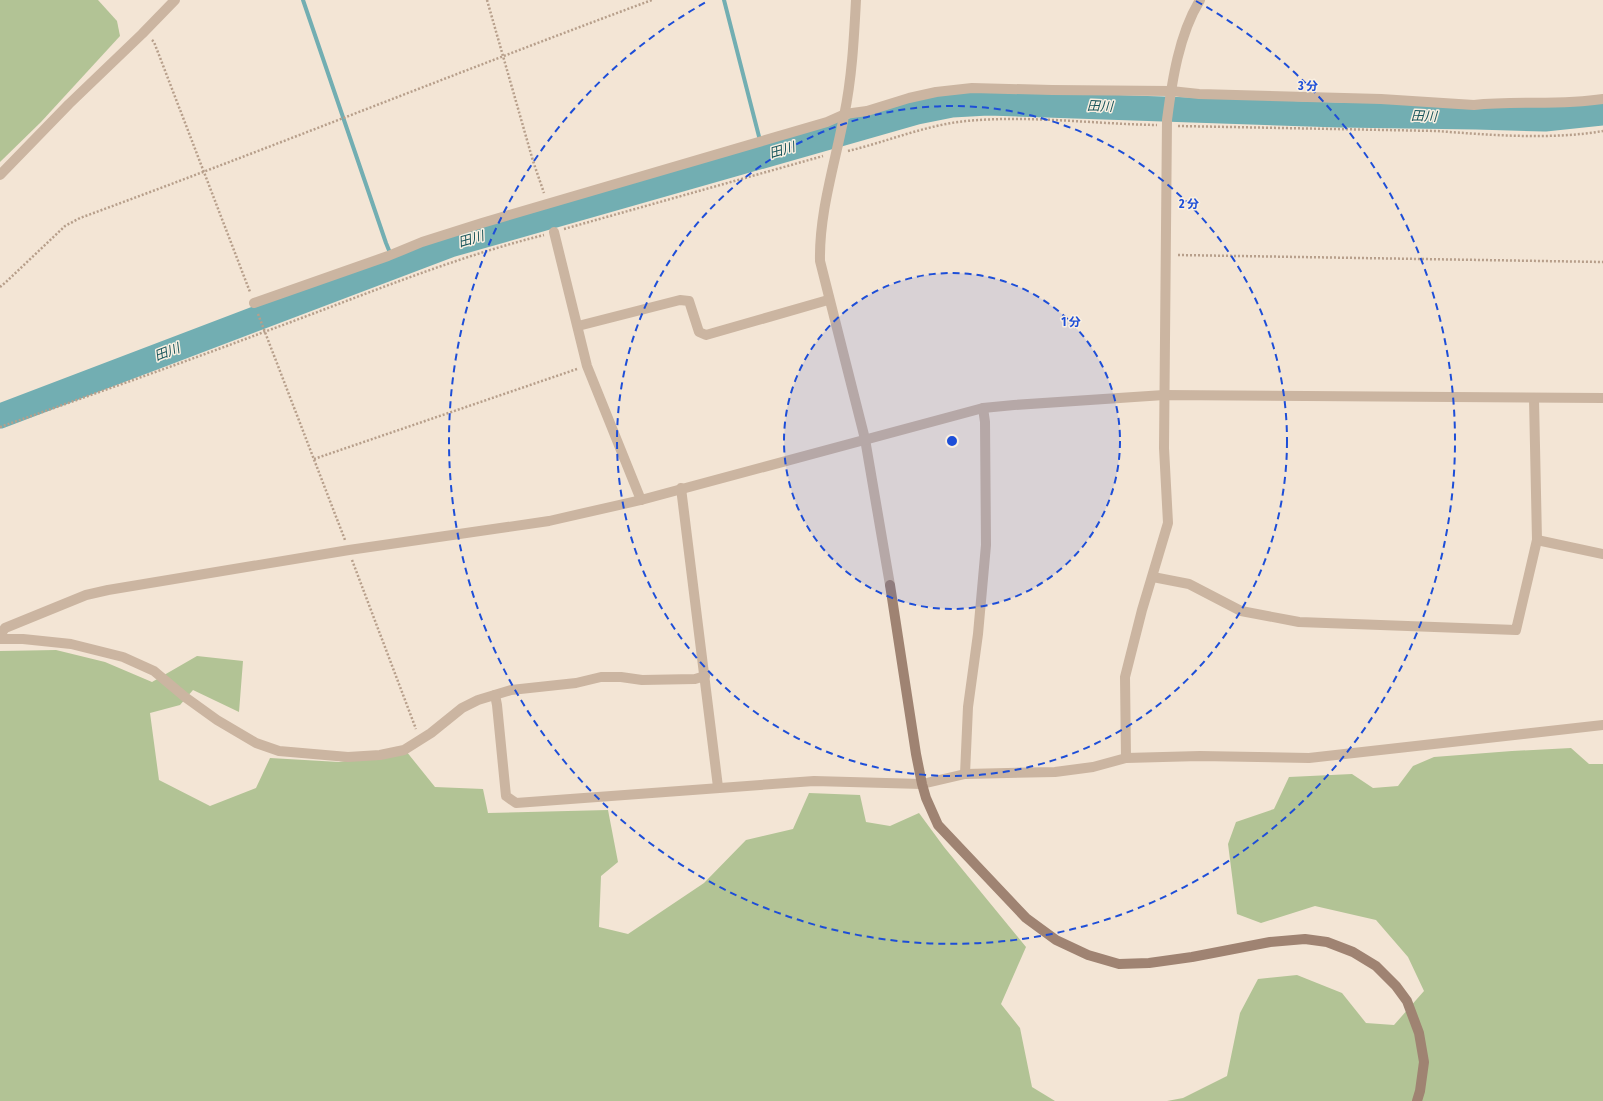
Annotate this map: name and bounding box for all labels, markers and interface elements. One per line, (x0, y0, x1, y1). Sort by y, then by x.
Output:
text: 3 分 (1297, 79, 1318, 93)
water label: 田川 (1087, 98, 1115, 114)
water label: 田川 (1411, 108, 1439, 124)
water label: 田川 (767, 139, 798, 161)
text: 2 分 (1178, 197, 1199, 211)
water label: 田川 (456, 228, 487, 250)
text: 1 分 (1061, 315, 1081, 329)
water label: 田川 (152, 340, 184, 364)
centre of rings (945, 434, 959, 448)

